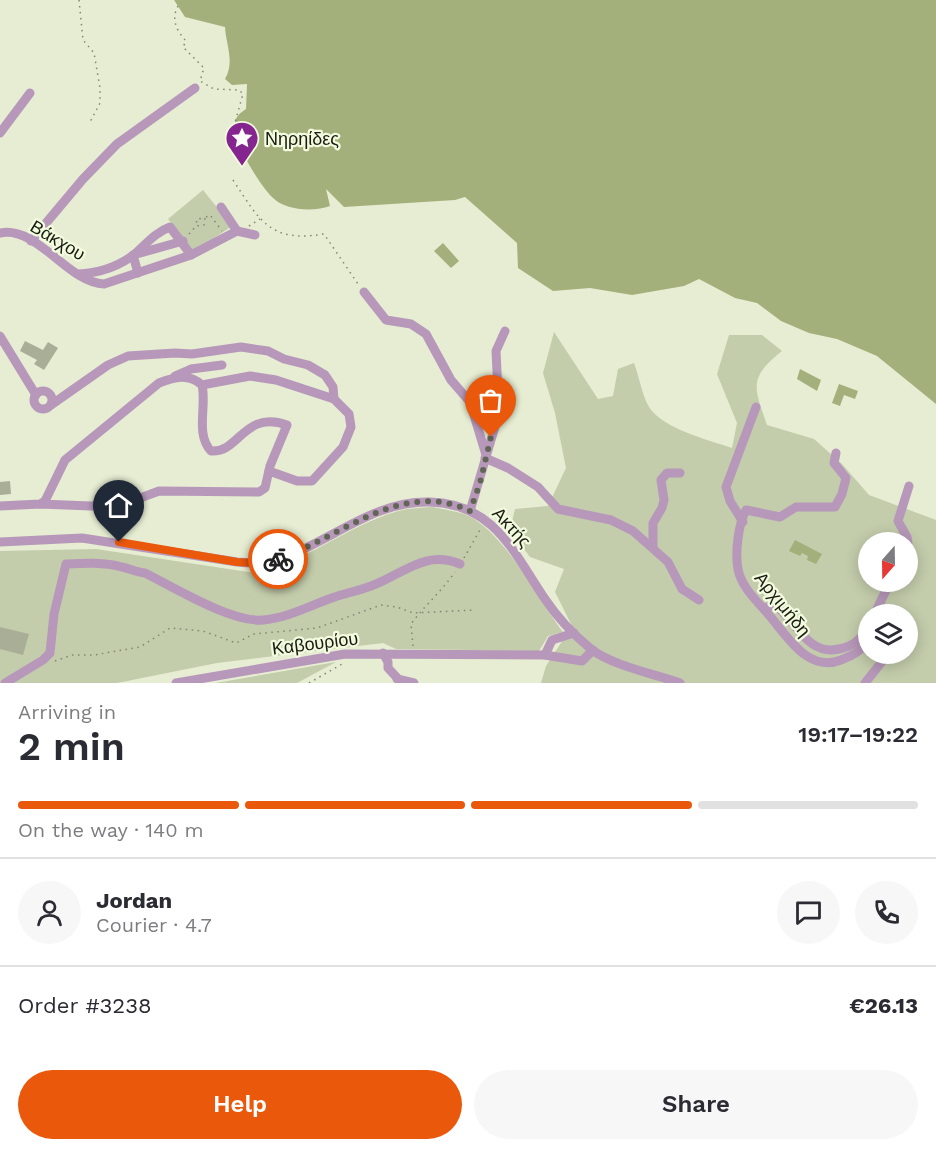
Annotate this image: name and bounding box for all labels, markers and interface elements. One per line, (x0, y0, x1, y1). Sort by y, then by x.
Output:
place icon: Νηρηίδες (224, 120, 260, 167)
place label: Νηρηίδες (265, 128, 339, 149)
street label: Βάκχου (27, 215, 89, 265)
pin (465, 375, 516, 437)
icon: bag (474, 384, 507, 417)
pin (93, 480, 144, 542)
icon: home (102, 489, 135, 522)
street label: Ακτής (488, 503, 536, 552)
courier (248, 529, 308, 589)
north arrow (858, 532, 918, 592)
map controls (858, 532, 918, 664)
icon: bike (262, 543, 295, 576)
street label: Αρχιμήδη (751, 567, 815, 641)
button: layers (858, 604, 918, 664)
street label: Καβουρίου (271, 627, 359, 659)
text: Arriving in (18, 700, 116, 724)
text: 19:17–19:22 (798, 722, 918, 747)
text: 2 min (18, 724, 125, 769)
text: On the way · 140 m (18, 818, 204, 842)
button: person (18, 881, 81, 944)
button: chat (777, 881, 840, 944)
button: phone (855, 881, 918, 944)
text: Jordan (96, 888, 172, 913)
text: Courier · 4.7 (96, 913, 212, 937)
text: Order #3238 (18, 993, 152, 1018)
text: €26.13 (849, 993, 918, 1018)
button: Help (18, 1070, 462, 1139)
button: Share (474, 1070, 918, 1139)

